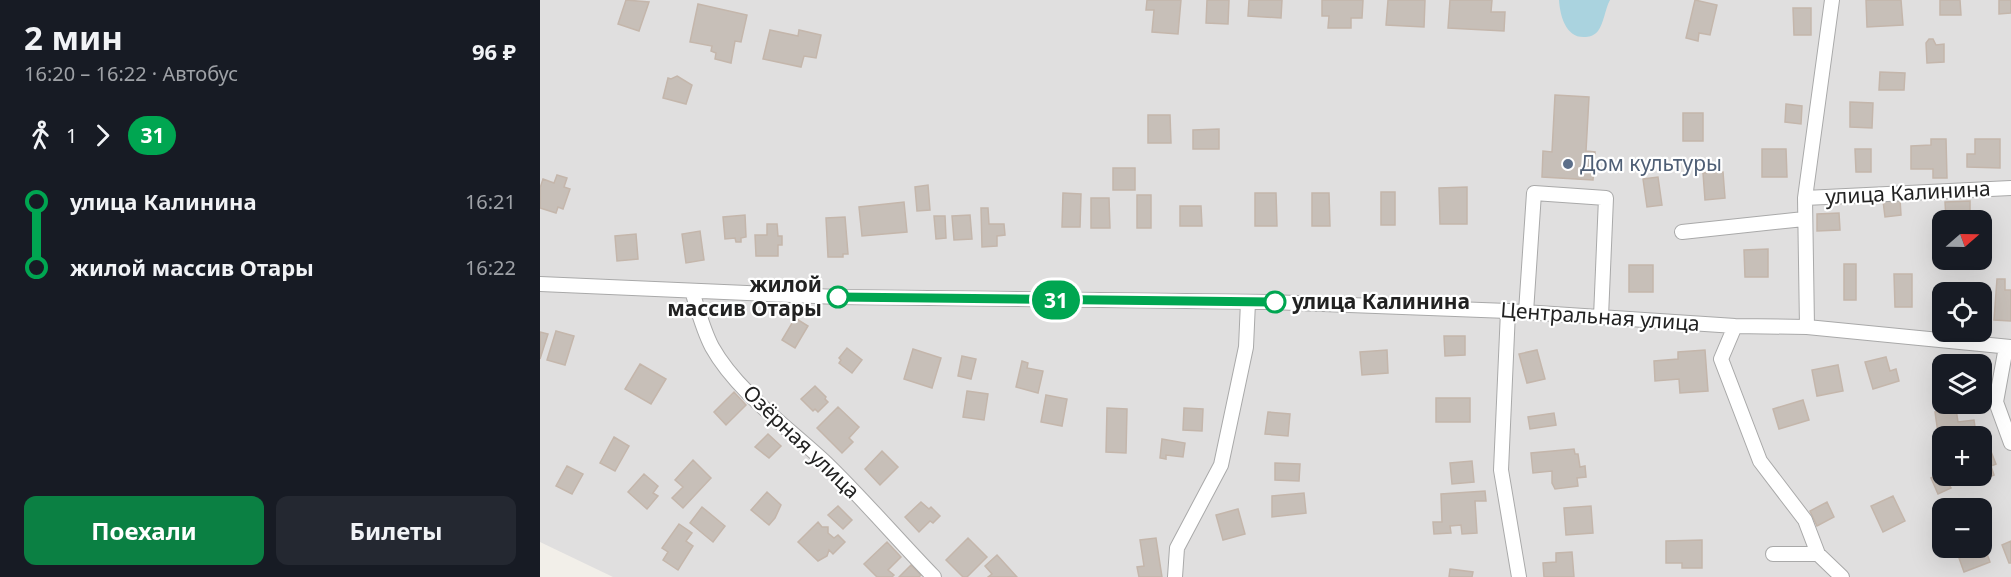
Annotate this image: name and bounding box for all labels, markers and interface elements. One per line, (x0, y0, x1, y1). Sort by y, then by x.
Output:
text: 2 мин (24, 15, 123, 60)
text: 96 ₽ (472, 36, 516, 66)
text: 16:20 – 16:22 · Автобус (24, 60, 238, 87)
icon: walk (24, 119, 57, 152)
icon: forward (86, 119, 119, 152)
text: 31 (140, 121, 164, 149)
text: 1 (66, 122, 77, 149)
place label: Дом культуры (1580, 149, 1722, 177)
marker: Дом культуры (1561, 157, 1575, 171)
street label: улица Калинина (1825, 174, 1991, 210)
text: улица Калинина (70, 186, 257, 216)
text: 16:21 (465, 188, 516, 215)
north arrow (1932, 210, 1992, 270)
map controls (1932, 210, 1992, 558)
text: жилой массив Отары (70, 252, 314, 282)
text: 16:22 (465, 254, 516, 281)
place label: жилой массив Отары (667, 270, 822, 322)
line badge: 31 (1029, 280, 1083, 320)
button: locate (1932, 282, 1992, 342)
marker: жилой массив Отары (827, 286, 849, 308)
text: 31 (1044, 286, 1068, 314)
place label: улица Калинина (1291, 287, 1470, 315)
marker: улица Калинина (1264, 291, 1286, 313)
street label: Центральная улица (1500, 295, 1701, 337)
button: layers (1932, 354, 1992, 414)
street label: Озёрная улица (737, 378, 866, 504)
button: + (1932, 426, 1992, 486)
button: Поехали (24, 496, 264, 565)
button: Билеты (276, 496, 516, 565)
button: − (1932, 498, 1992, 558)

